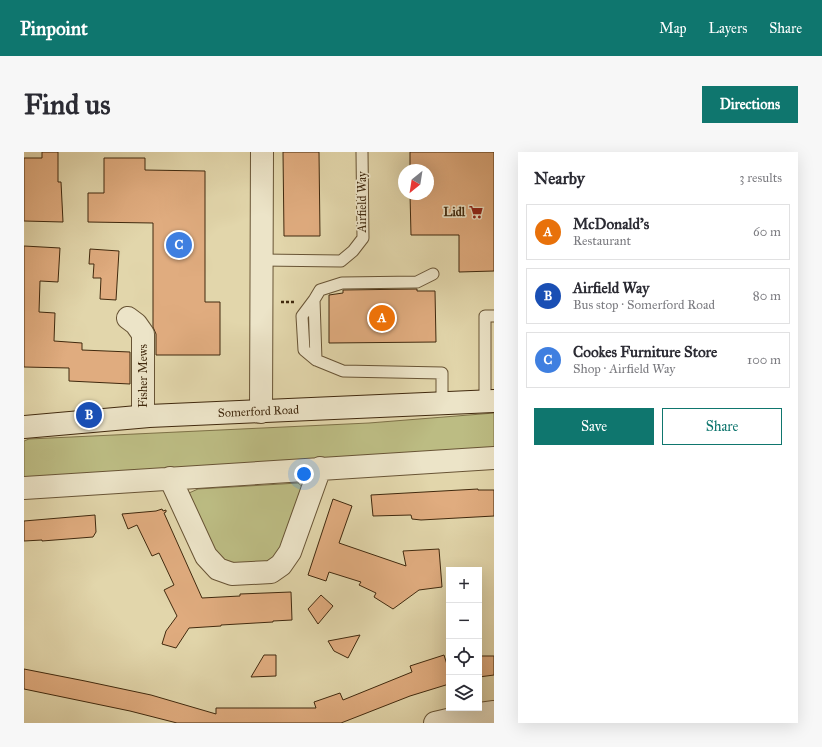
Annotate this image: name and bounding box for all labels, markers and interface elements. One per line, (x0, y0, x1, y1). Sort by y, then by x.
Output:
text: Pinpoint (20, 17, 88, 40)
text: Map (659, 20, 687, 37)
text: Layers (709, 20, 747, 37)
text: Share (769, 20, 802, 37)
button: Directions (702, 86, 798, 123)
text: Find us (24, 87, 110, 122)
north arrow (398, 164, 434, 200)
text: Nearby (534, 168, 585, 189)
text: 3 results (739, 170, 782, 186)
street label: Airfield Way (355, 171, 369, 234)
supermarket icon: Lidl (468, 204, 484, 220)
place label: Lidl (444, 205, 466, 219)
text: McDonald's (573, 215, 649, 233)
text: A (544, 224, 552, 240)
text: 60 m (753, 224, 781, 240)
pin: C (166, 230, 192, 260)
text: Restaurant (573, 233, 631, 249)
text: Airfield Way (573, 279, 649, 297)
text: B (544, 288, 552, 304)
text: 80 m (753, 288, 781, 304)
text: Bus stop · Somerford Road (573, 297, 715, 313)
pin: A (369, 303, 395, 333)
text: Cookes Furniture Store (573, 343, 717, 361)
street label: Fisher Mews (136, 344, 150, 408)
text: C (544, 352, 552, 368)
text: 100 m (747, 352, 781, 368)
text: Shop · Airfield Way (573, 361, 675, 377)
pin: B (76, 400, 102, 430)
street label: Somerford Road (218, 402, 299, 420)
button: Save (534, 408, 654, 445)
button: Share (662, 408, 782, 445)
your location (294, 464, 314, 484)
map controls (446, 567, 482, 711)
button: + (446, 567, 482, 603)
button: − (446, 603, 482, 639)
button: locate (446, 639, 482, 675)
button: layers (446, 675, 482, 711)

